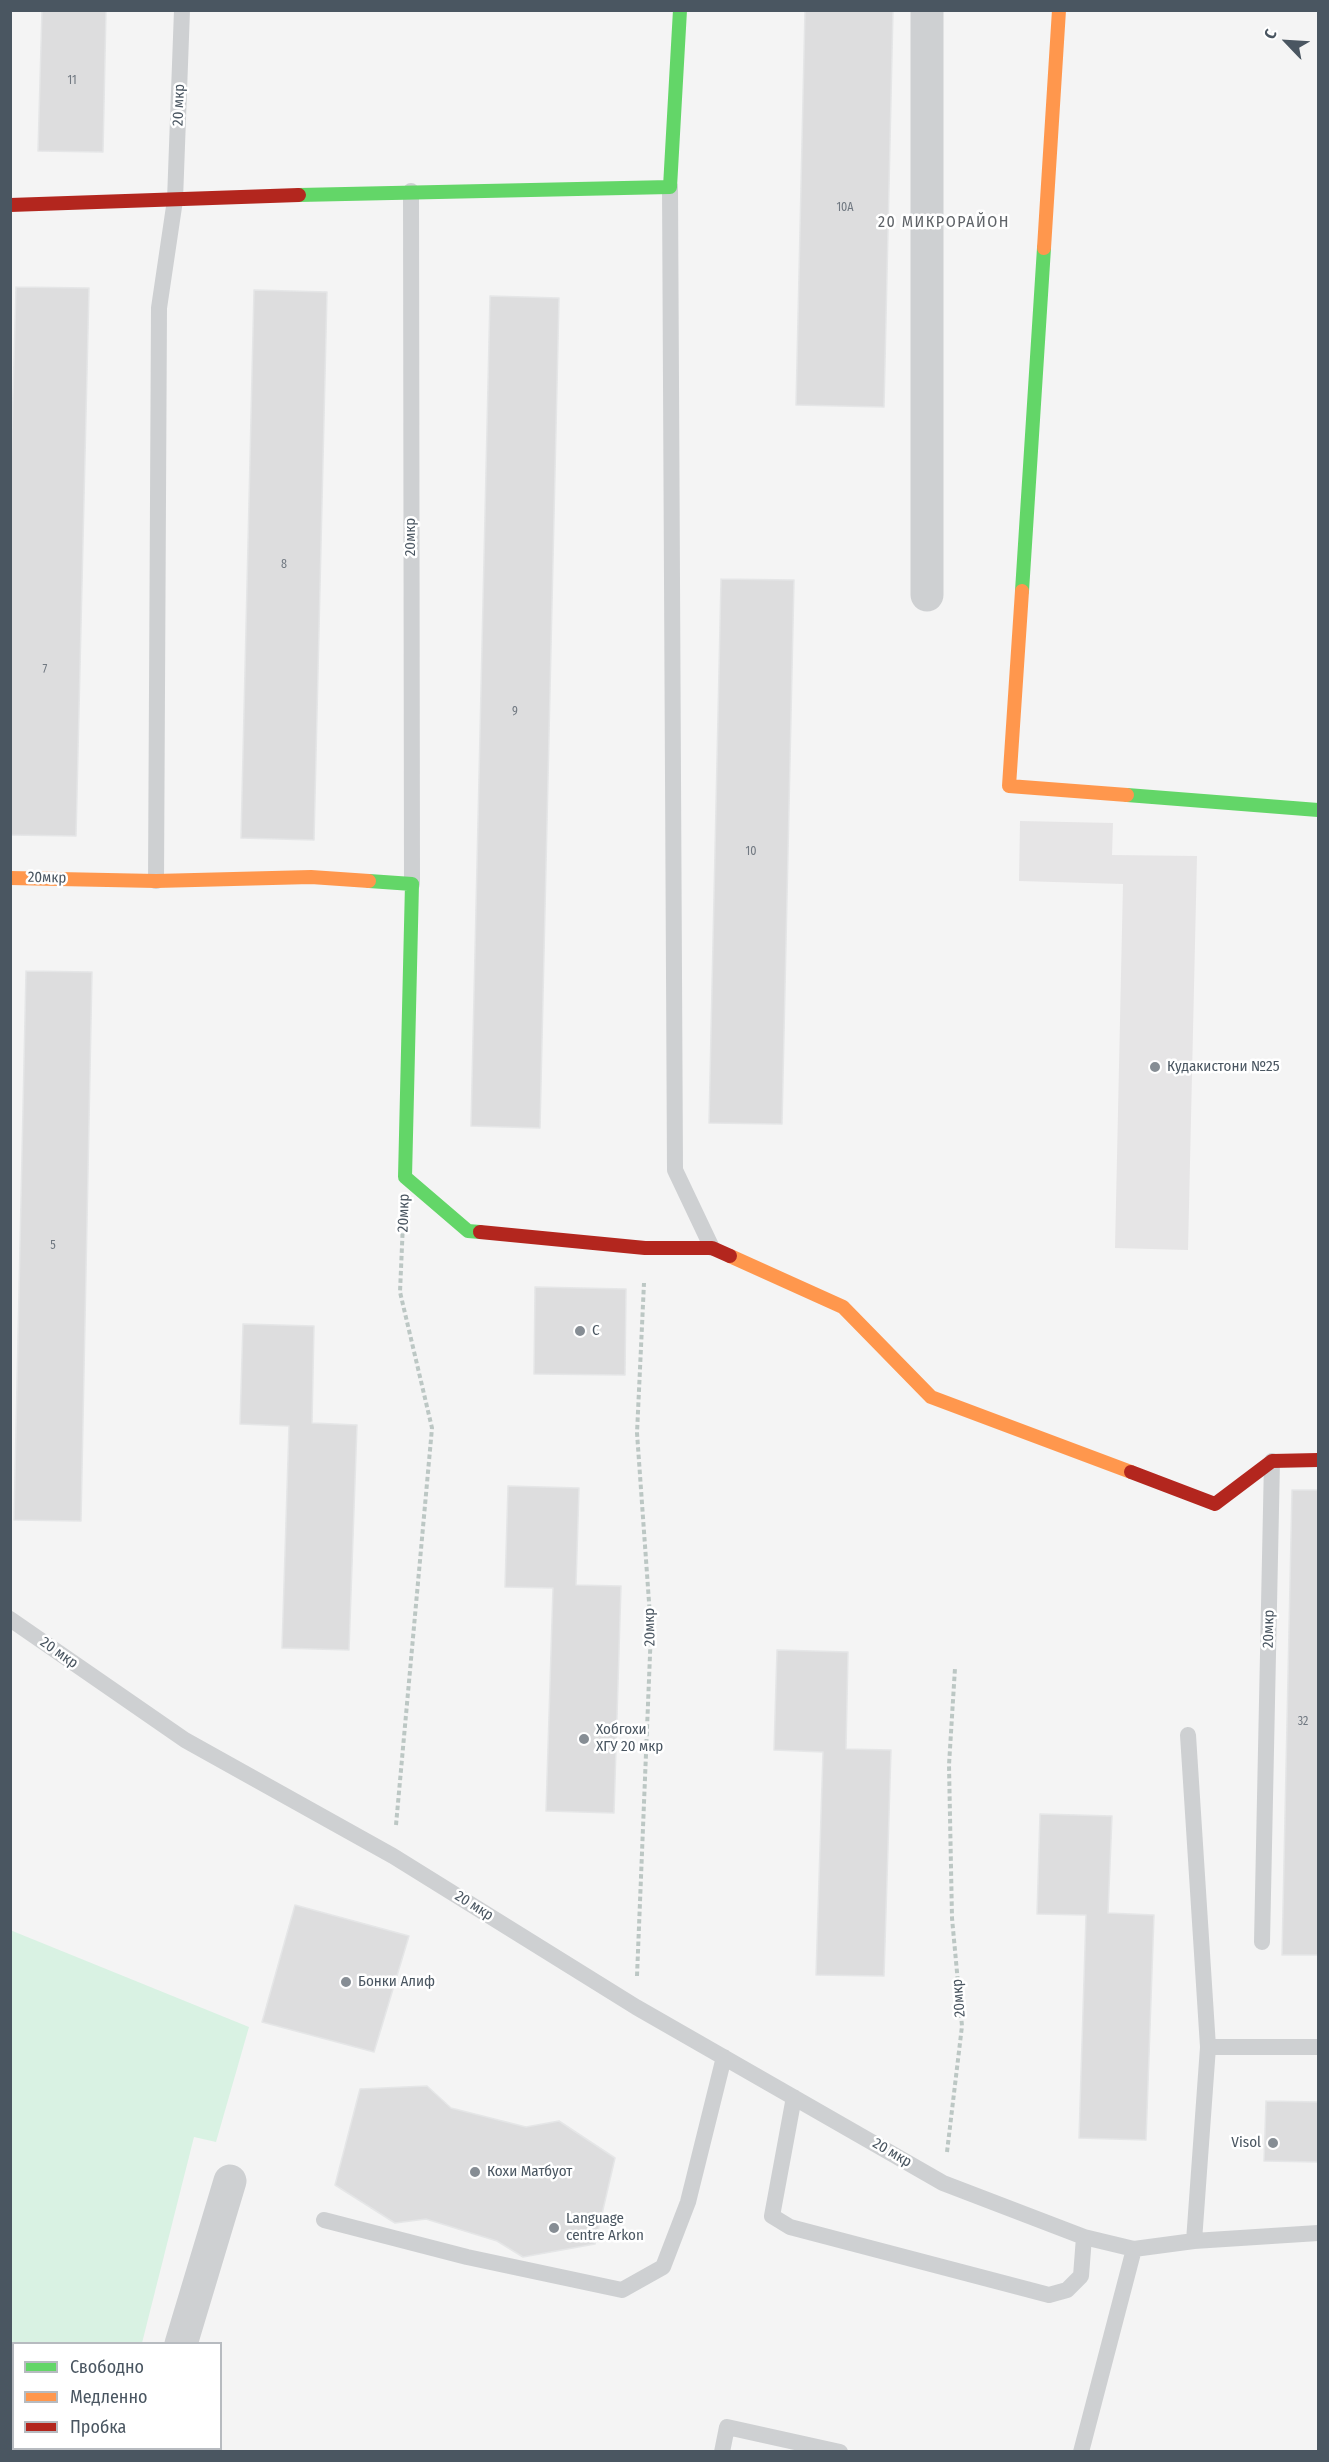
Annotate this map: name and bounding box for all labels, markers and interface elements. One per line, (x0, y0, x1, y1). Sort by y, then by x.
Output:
north arrow (1257, 12, 1317, 72)
text: С (1260, 26, 1281, 42)
house number: 11 (67, 74, 77, 88)
street label: 20 мкр (169, 84, 189, 126)
house number: 10А (836, 201, 854, 215)
district label: 20 МИКРОРАЙОН (878, 213, 1010, 233)
street label: 20мкр (402, 518, 420, 556)
house number: 8 (281, 558, 287, 572)
house number: 7 (43, 663, 47, 677)
house number: 9 (512, 705, 518, 719)
house number: 10 (746, 845, 756, 859)
street label: 20мкр (28, 869, 66, 887)
place label: Кудакистони №25 (1167, 1058, 1280, 1076)
marker: Кудакистони №25 (1148, 1060, 1162, 1074)
street label: 20мкр (394, 1193, 414, 1233)
house number: 5 (50, 1239, 56, 1253)
place label: С (592, 1322, 600, 1340)
marker: С (573, 1324, 587, 1338)
street label: 20мкр (641, 1608, 659, 1646)
street label: 20мкр (1260, 1610, 1278, 1648)
street label: 20 мкр (37, 1634, 81, 1672)
house number: 32 (1298, 1715, 1308, 1729)
place label: Хобгохи ХГУ 20 мкр (596, 1721, 663, 1756)
marker: Хобгохи ХГУ 20 мкр (577, 1732, 591, 1746)
street label: 20 мкр (451, 1887, 497, 1925)
place label: Бонки Алиф (358, 1973, 435, 1991)
marker: Бонки Алиф (339, 1975, 353, 1989)
street label: 20мкр (948, 1978, 970, 2018)
place label: Visol (1231, 2134, 1261, 2152)
street label: 20 мкр (869, 2135, 915, 2171)
marker: Visol (1266, 2136, 1280, 2150)
place label: Кохи Матбуот (487, 2163, 572, 2181)
marker: Кохи Матбуот (468, 2165, 482, 2179)
place label: Language centre Arkon (566, 2210, 644, 2245)
marker: Language centre Arkon (547, 2221, 561, 2235)
legend (12, 2342, 222, 2450)
text: Свободно (70, 2356, 144, 2378)
text: Медленно (70, 2386, 148, 2408)
text: Пробка (70, 2416, 126, 2438)

